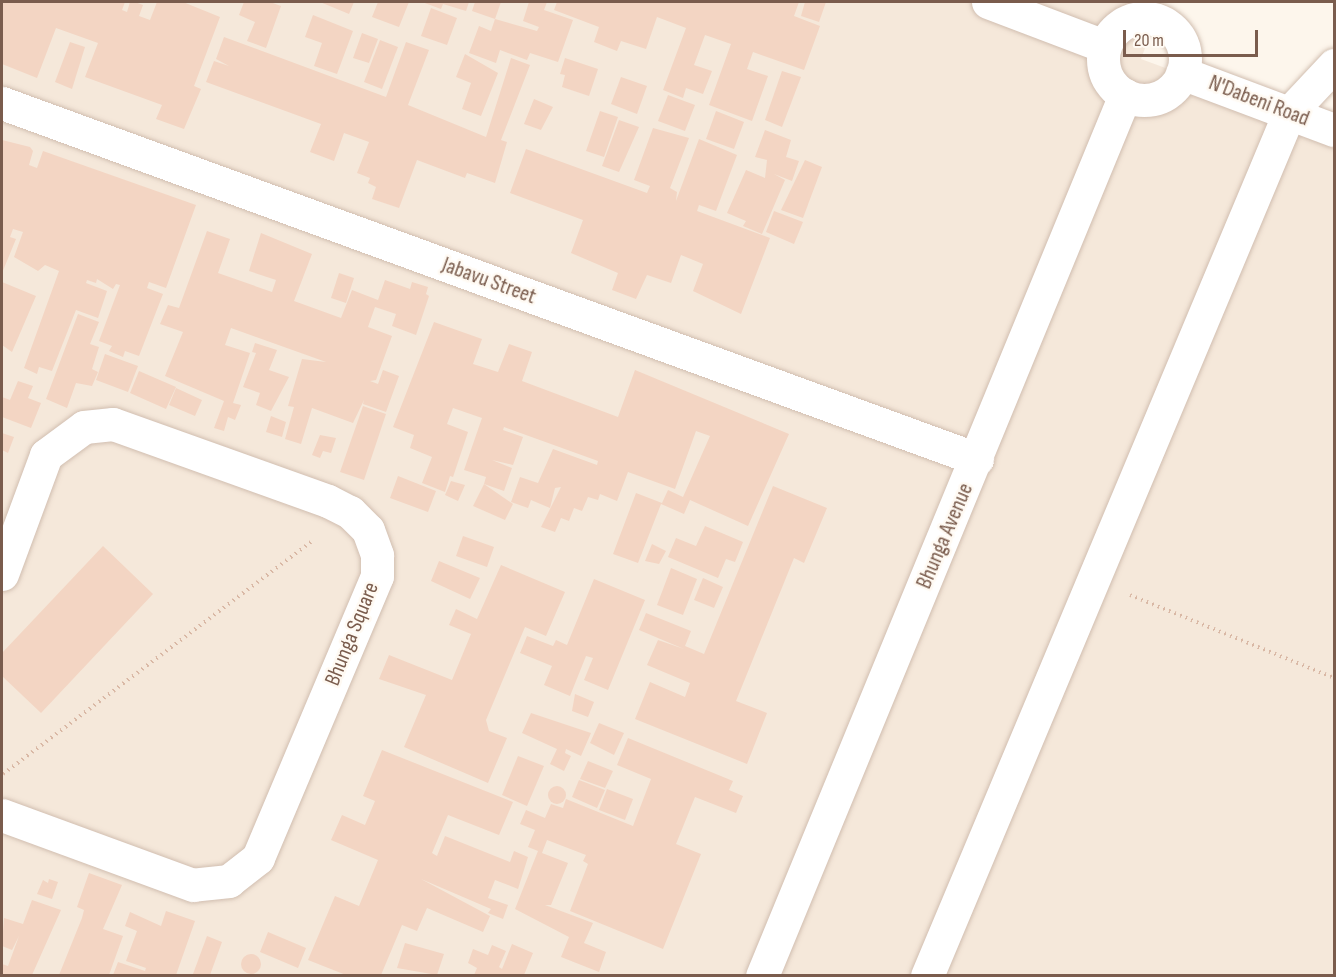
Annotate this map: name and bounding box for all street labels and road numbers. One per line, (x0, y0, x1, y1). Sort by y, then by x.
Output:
street label: N'Dabeni Road (1205, 70, 1313, 132)
street label: Jabavu Street (438, 252, 540, 310)
street label: Bhunga Avenue (911, 479, 979, 593)
street label: Bhunga Square (319, 578, 385, 690)

